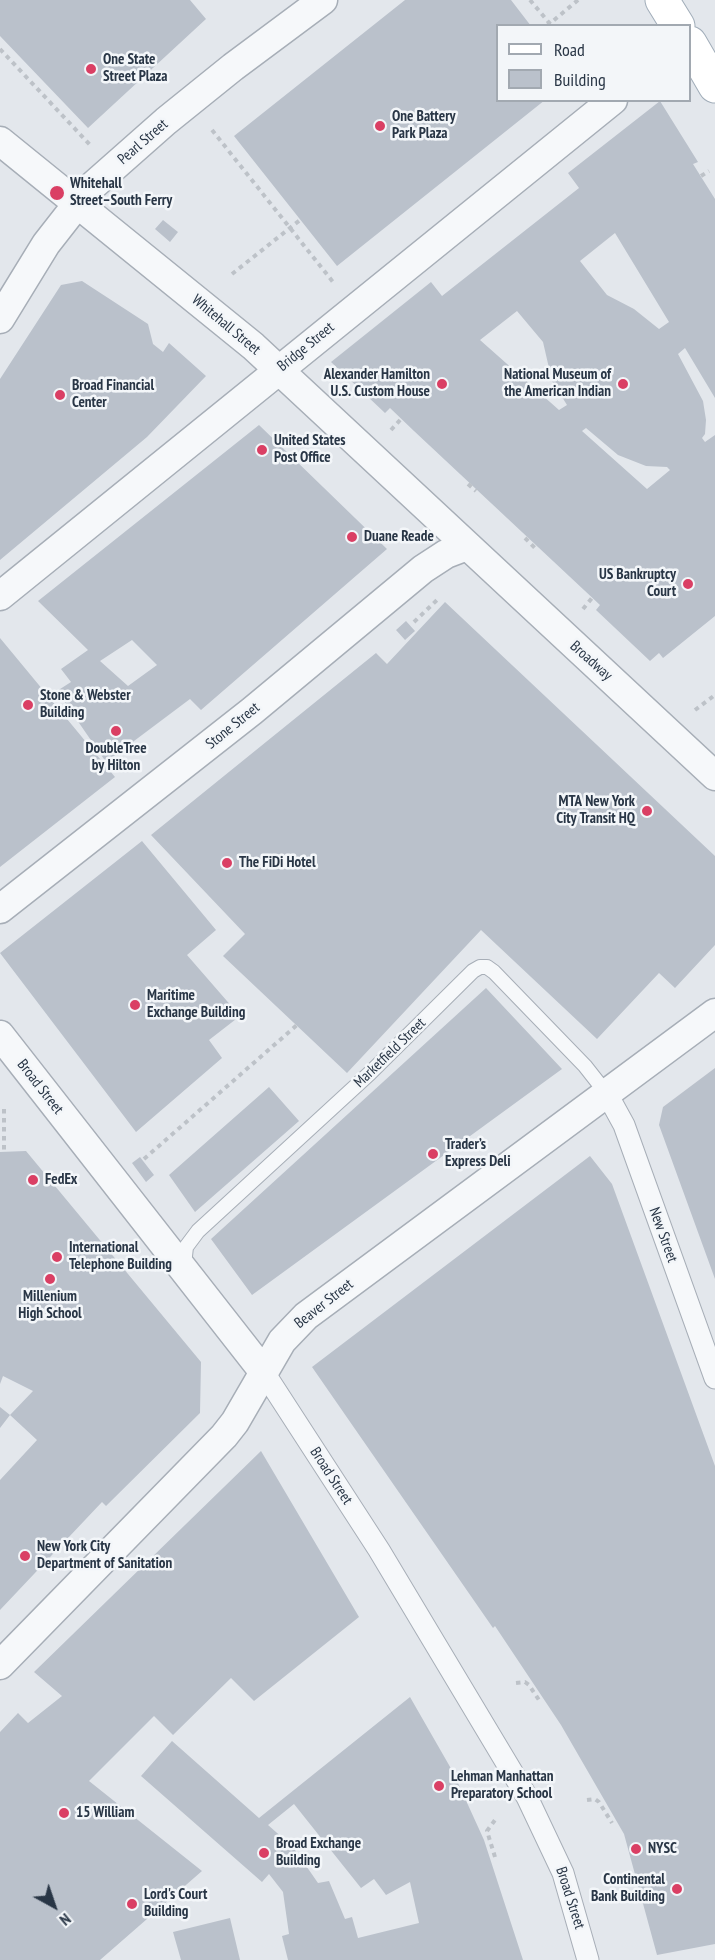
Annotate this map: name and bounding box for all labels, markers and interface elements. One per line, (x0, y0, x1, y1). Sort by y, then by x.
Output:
legend (496, 24, 691, 102)
text: Road (554, 38, 585, 61)
place label: One State Street Plaza (103, 51, 168, 86)
marker: One State Street Plaza (84, 62, 98, 76)
text: Building (554, 68, 606, 91)
place label: One Battery Park Plaza (392, 108, 456, 143)
street label: Pearl Street (114, 115, 172, 169)
marker: One Battery Park Plaza (373, 119, 387, 133)
place label: Whitehall Street–South Ferry (70, 175, 172, 210)
marker: Whitehall Street–South Ferry (48, 184, 66, 202)
street label: Whitehall Street (188, 291, 264, 359)
street label: Bridge Street (274, 319, 338, 375)
place label: Alexander Hamilton U.S. Custom House (324, 366, 430, 401)
place label: National Museum of the American Indian (504, 366, 611, 401)
place label: Broad Financial Center (72, 377, 154, 412)
marker: Alexander Hamilton U.S. Custom House (435, 377, 449, 391)
marker: National Museum of the American Indian (616, 377, 630, 391)
marker: Broad Financial Center (53, 388, 67, 402)
place label: United States Post Office (274, 432, 346, 467)
marker: United States Post Office (255, 443, 269, 457)
place label: Duane Reade (364, 528, 434, 546)
marker: Duane Reade (345, 530, 359, 544)
place label: US Bankruptcy Court (599, 566, 676, 601)
marker: US Bankruptcy Court (681, 577, 695, 591)
street label: Broadway (566, 637, 616, 685)
place label: Stone & Webster Building (40, 687, 131, 722)
marker: Stone & Webster Building (21, 698, 35, 712)
street label: Stone Street (203, 699, 263, 753)
marker: DoubleTree by Hilton (109, 724, 123, 738)
place label: DoubleTree by Hilton (85, 740, 147, 775)
place label: MTA New York City Transit HQ (556, 793, 635, 828)
marker: MTA New York City Transit HQ (640, 804, 654, 818)
place label: The FiDi Hotel (239, 854, 316, 872)
marker: The FiDi Hotel (220, 856, 234, 870)
place label: Maritime Exchange Building (147, 987, 245, 1022)
marker: Maritime Exchange Building (128, 998, 142, 1012)
street label: Marketfield Street (350, 1014, 430, 1092)
street label: Broad Street (13, 1056, 67, 1118)
place label: Trader’s Express Deli (445, 1136, 511, 1171)
marker: Trader’s Express Deli (426, 1147, 440, 1161)
place label: FedEx (45, 1171, 77, 1189)
marker: FedEx (26, 1173, 40, 1187)
street label: New Street (645, 1205, 681, 1265)
place label: International Telephone Building (69, 1239, 172, 1274)
marker: International Telephone Building (50, 1250, 64, 1264)
marker: Millenium High School (43, 1272, 57, 1286)
street label: Beaver Street (291, 1275, 357, 1333)
place label: Millenium High School (18, 1288, 82, 1323)
street label: Broad Street (306, 1444, 356, 1508)
place label: New York City Department of Sanitation (37, 1538, 172, 1573)
marker: New York City Department of Sanitation (18, 1549, 32, 1563)
place label: Lehman Manhattan Preparatory School (451, 1768, 553, 1803)
marker: Lehman Manhattan Preparatory School (432, 1779, 446, 1793)
place label: 15 William (76, 1804, 134, 1822)
marker: 15 William (57, 1806, 71, 1820)
place label: Broad Exchange Building (276, 1835, 361, 1870)
place label: NYSC (648, 1840, 677, 1858)
marker: NYSC (629, 1842, 643, 1856)
marker: Broad Exchange Building (257, 1846, 271, 1860)
street label: Broad Street (551, 1865, 589, 1931)
place label: Continental Bank Building (591, 1871, 665, 1906)
north arrow (24, 1876, 84, 1936)
marker: Continental Bank Building (670, 1882, 684, 1896)
place label: Lord's Court Building (144, 1886, 207, 1921)
marker: Lord's Court Building (125, 1897, 139, 1911)
text: N (56, 1909, 75, 1930)

